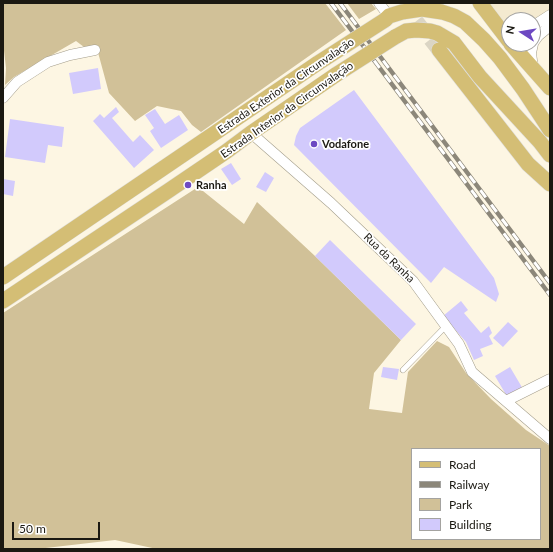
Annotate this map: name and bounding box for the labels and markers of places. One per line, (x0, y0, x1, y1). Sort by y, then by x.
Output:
place label: Vodafone (322, 137, 369, 151)
marker: Vodafone (309, 139, 319, 149)
place label: Ranha (196, 178, 227, 192)
marker: Ranha (183, 180, 193, 190)

